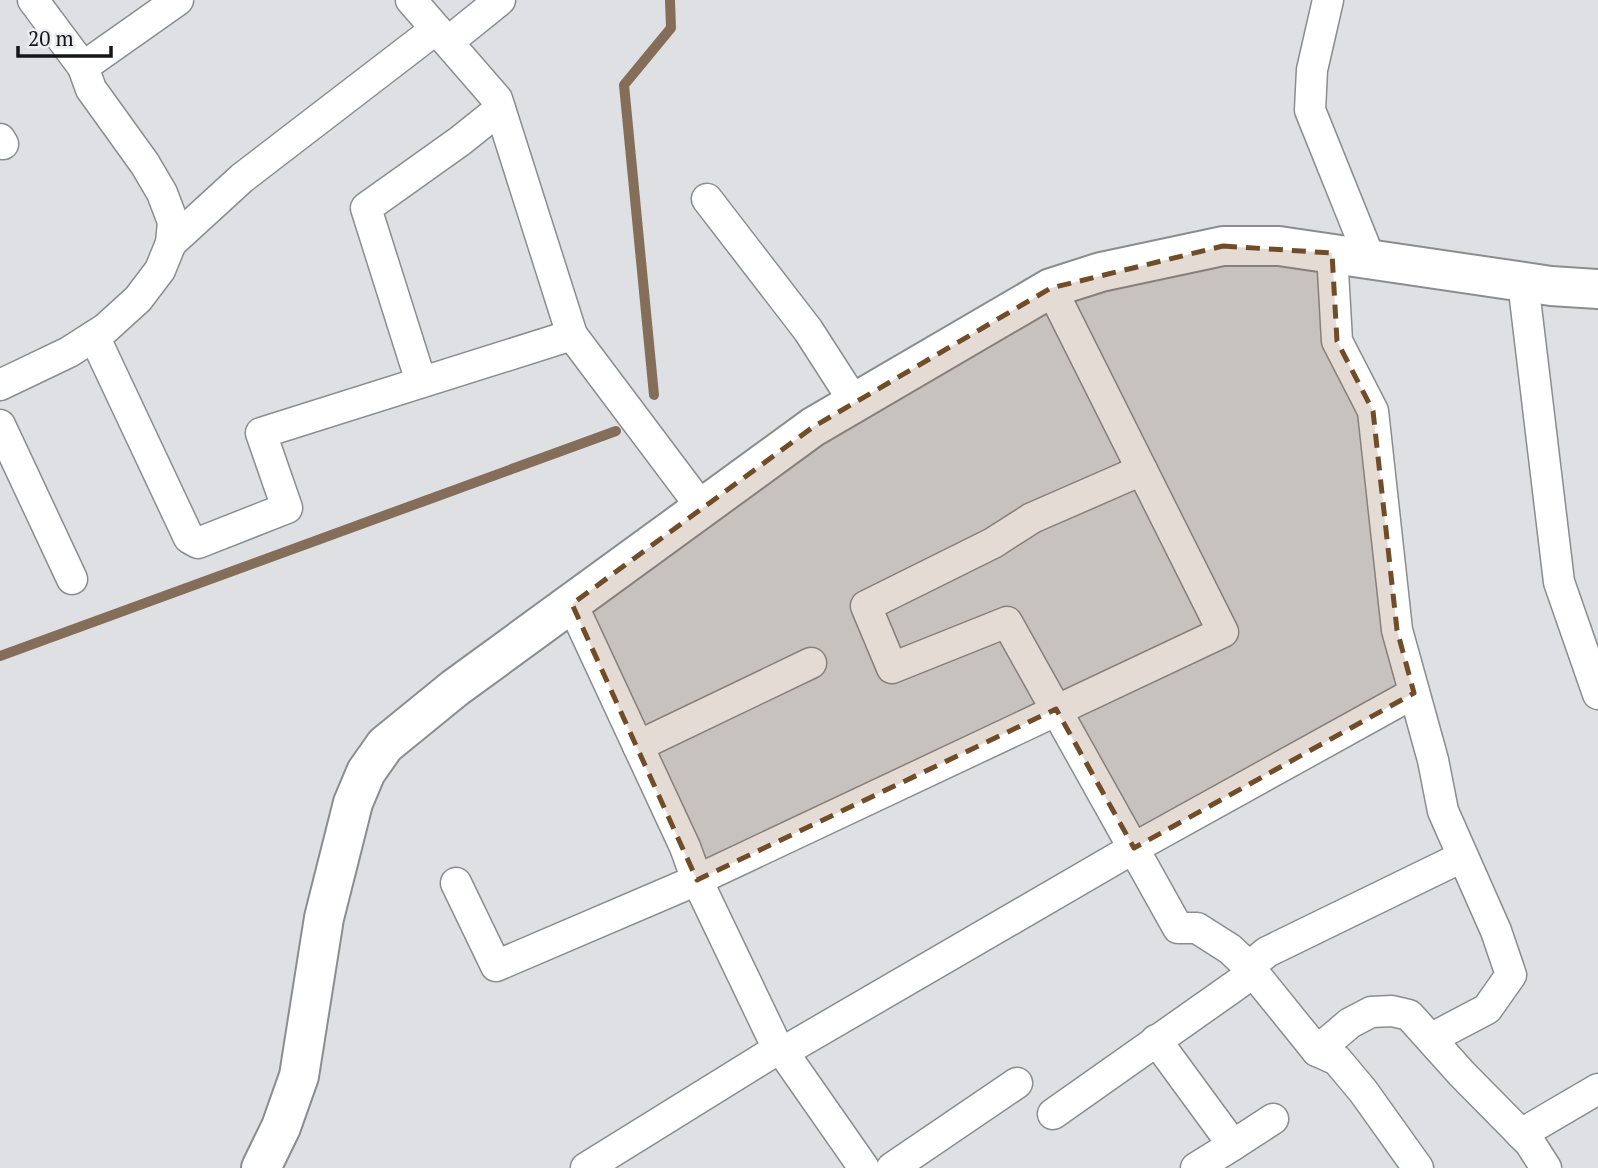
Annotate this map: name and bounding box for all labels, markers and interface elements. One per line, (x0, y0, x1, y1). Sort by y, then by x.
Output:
scale bar (18, 14, 110, 58)
text: 20 m (28, 24, 74, 52)

